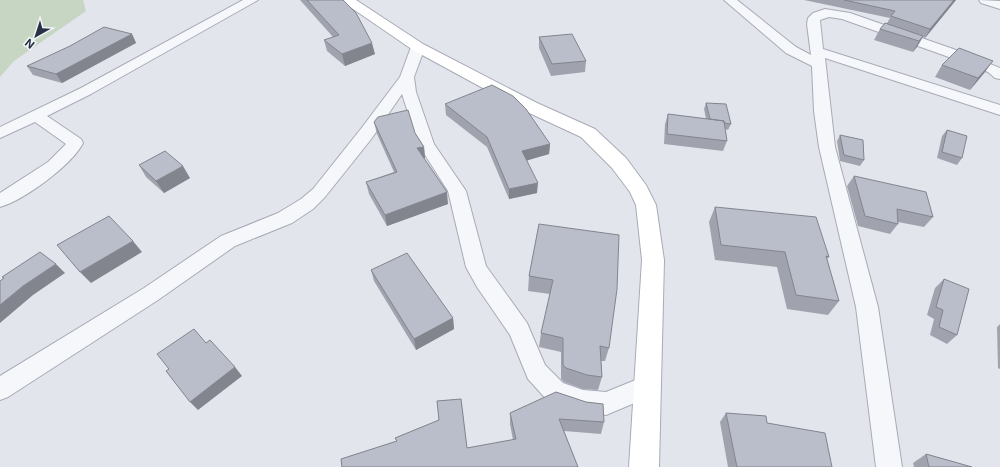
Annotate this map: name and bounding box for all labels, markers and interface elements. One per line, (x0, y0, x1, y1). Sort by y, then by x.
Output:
north arrow (16, 16, 56, 56)
text: N (22, 36, 37, 52)

